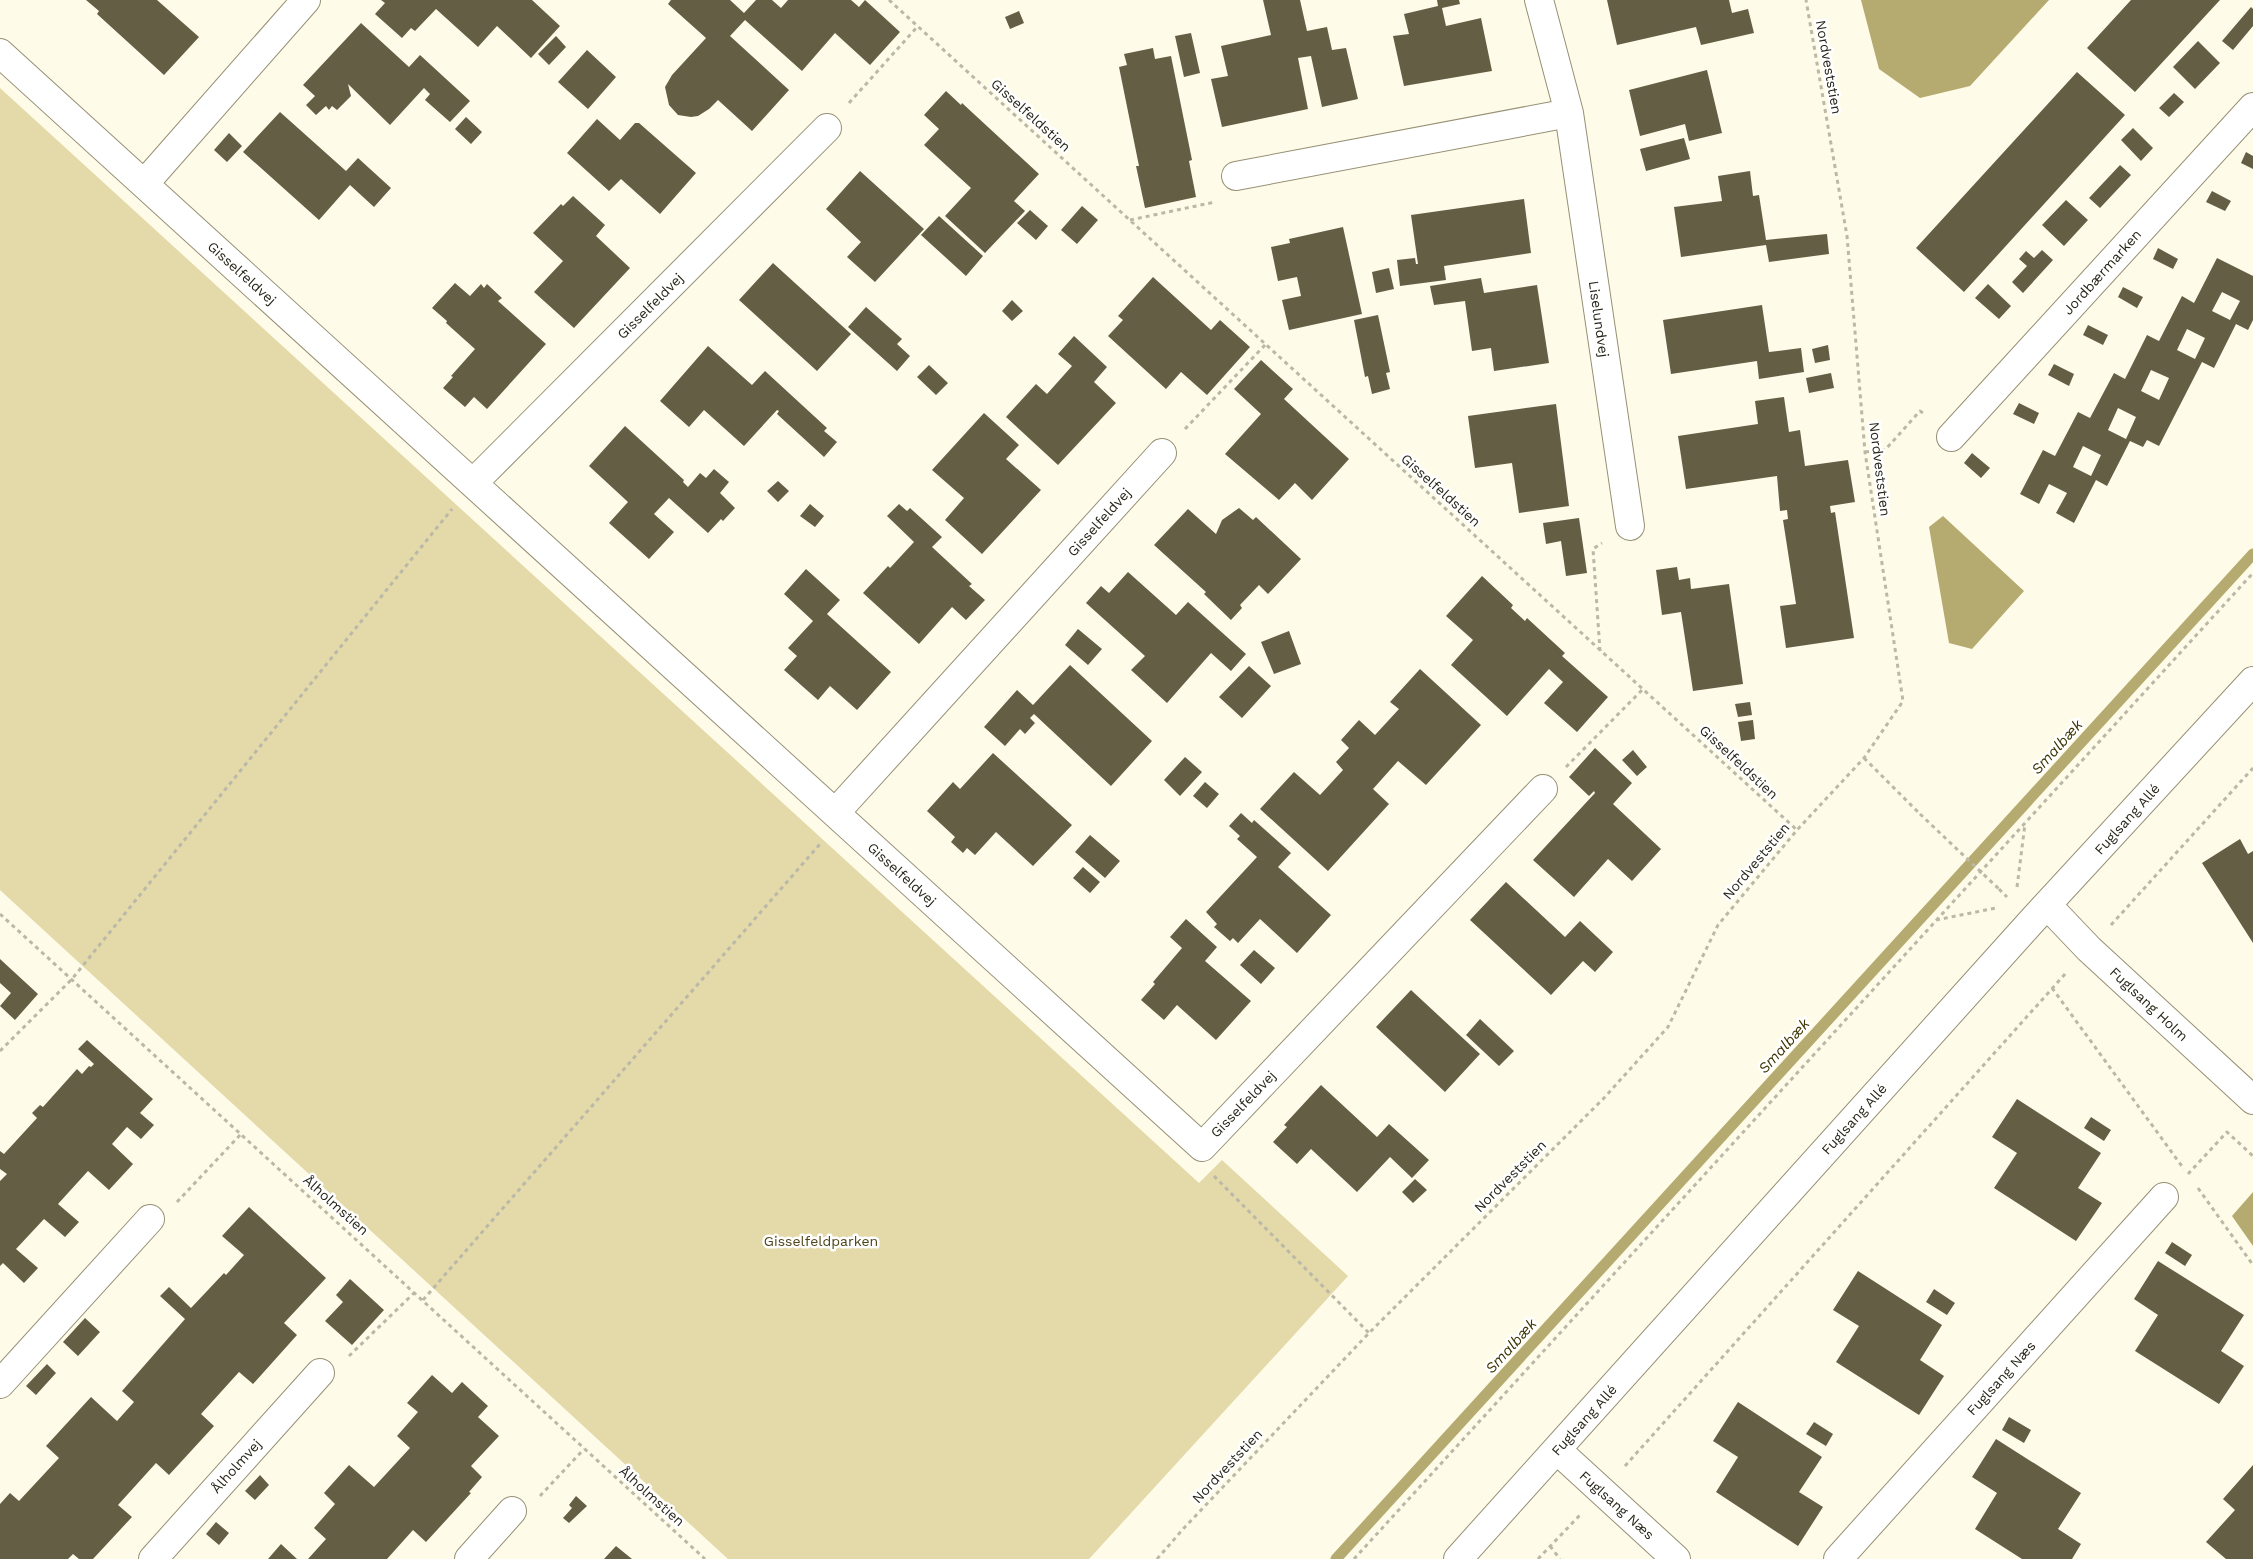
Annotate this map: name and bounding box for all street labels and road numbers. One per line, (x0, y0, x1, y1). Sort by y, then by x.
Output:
street label: Nordveststien (1813, 19, 1845, 115)
street label: Gisselfeldstien (988, 75, 1074, 155)
street label: Jordbærmarken (2060, 226, 2144, 318)
street label: Gisselfeldvej (205, 238, 279, 308)
street label: Gisselfeldvej (614, 270, 686, 342)
street label: Liselundvej (1586, 280, 1612, 358)
street label: Nordveststien (1866, 421, 1894, 517)
street label: Gisselfeldstien (1398, 450, 1484, 530)
street label: Gisselfeldvej (1064, 485, 1134, 559)
street label: Gisselfeldstien (1697, 722, 1781, 802)
street label: Fuglsang Allé (2091, 780, 2163, 858)
street label: Nordveststien (1719, 819, 1793, 903)
street label: Gisselfeldvej (865, 839, 939, 909)
street label: Fuglsang Holm (2107, 964, 2191, 1044)
street label: Gisselfeldvej (1207, 1067, 1279, 1141)
street label: Fuglsang Allé (1818, 1080, 1890, 1158)
street label: Nordveststien (1471, 1137, 1549, 1215)
street label: Ålholmstien (300, 1172, 372, 1238)
street label: Fuglsang Næs (1963, 1337, 2039, 1419)
street label: Fuglsang Allé (1548, 1381, 1620, 1459)
street label: Nordveststien (1189, 1426, 1265, 1506)
street label: Ålholmvej (208, 1436, 264, 1496)
street label: Ålholmstien (616, 1463, 688, 1529)
street label: Fuglsang Næs (1576, 1467, 1658, 1543)

